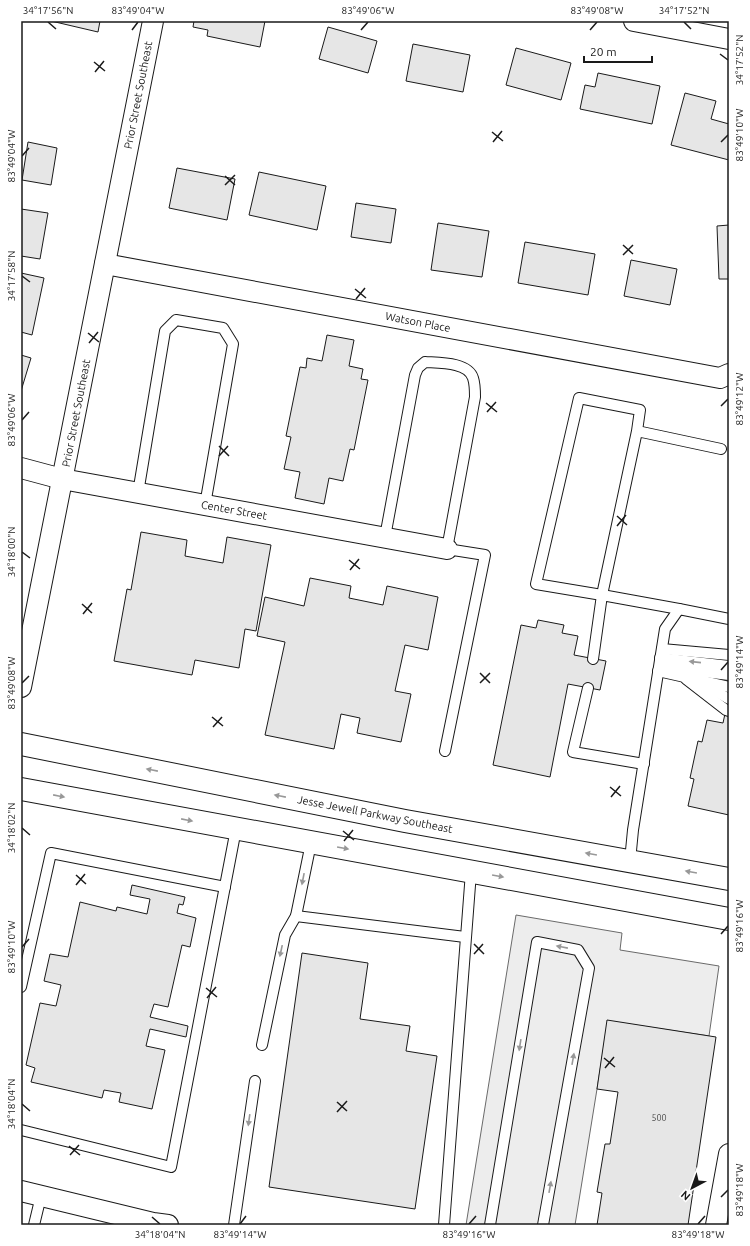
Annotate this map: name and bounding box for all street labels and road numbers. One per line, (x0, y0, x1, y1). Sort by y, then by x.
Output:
street label: Prior Street Southeast (122, 39, 154, 150)
street label: Watson Place (384, 310, 452, 334)
street label: Prior Street Southeast (60, 357, 92, 468)
street label: Center Street (200, 498, 269, 522)
street label: Jesse Jewell Parkway Southeast (296, 793, 454, 835)

